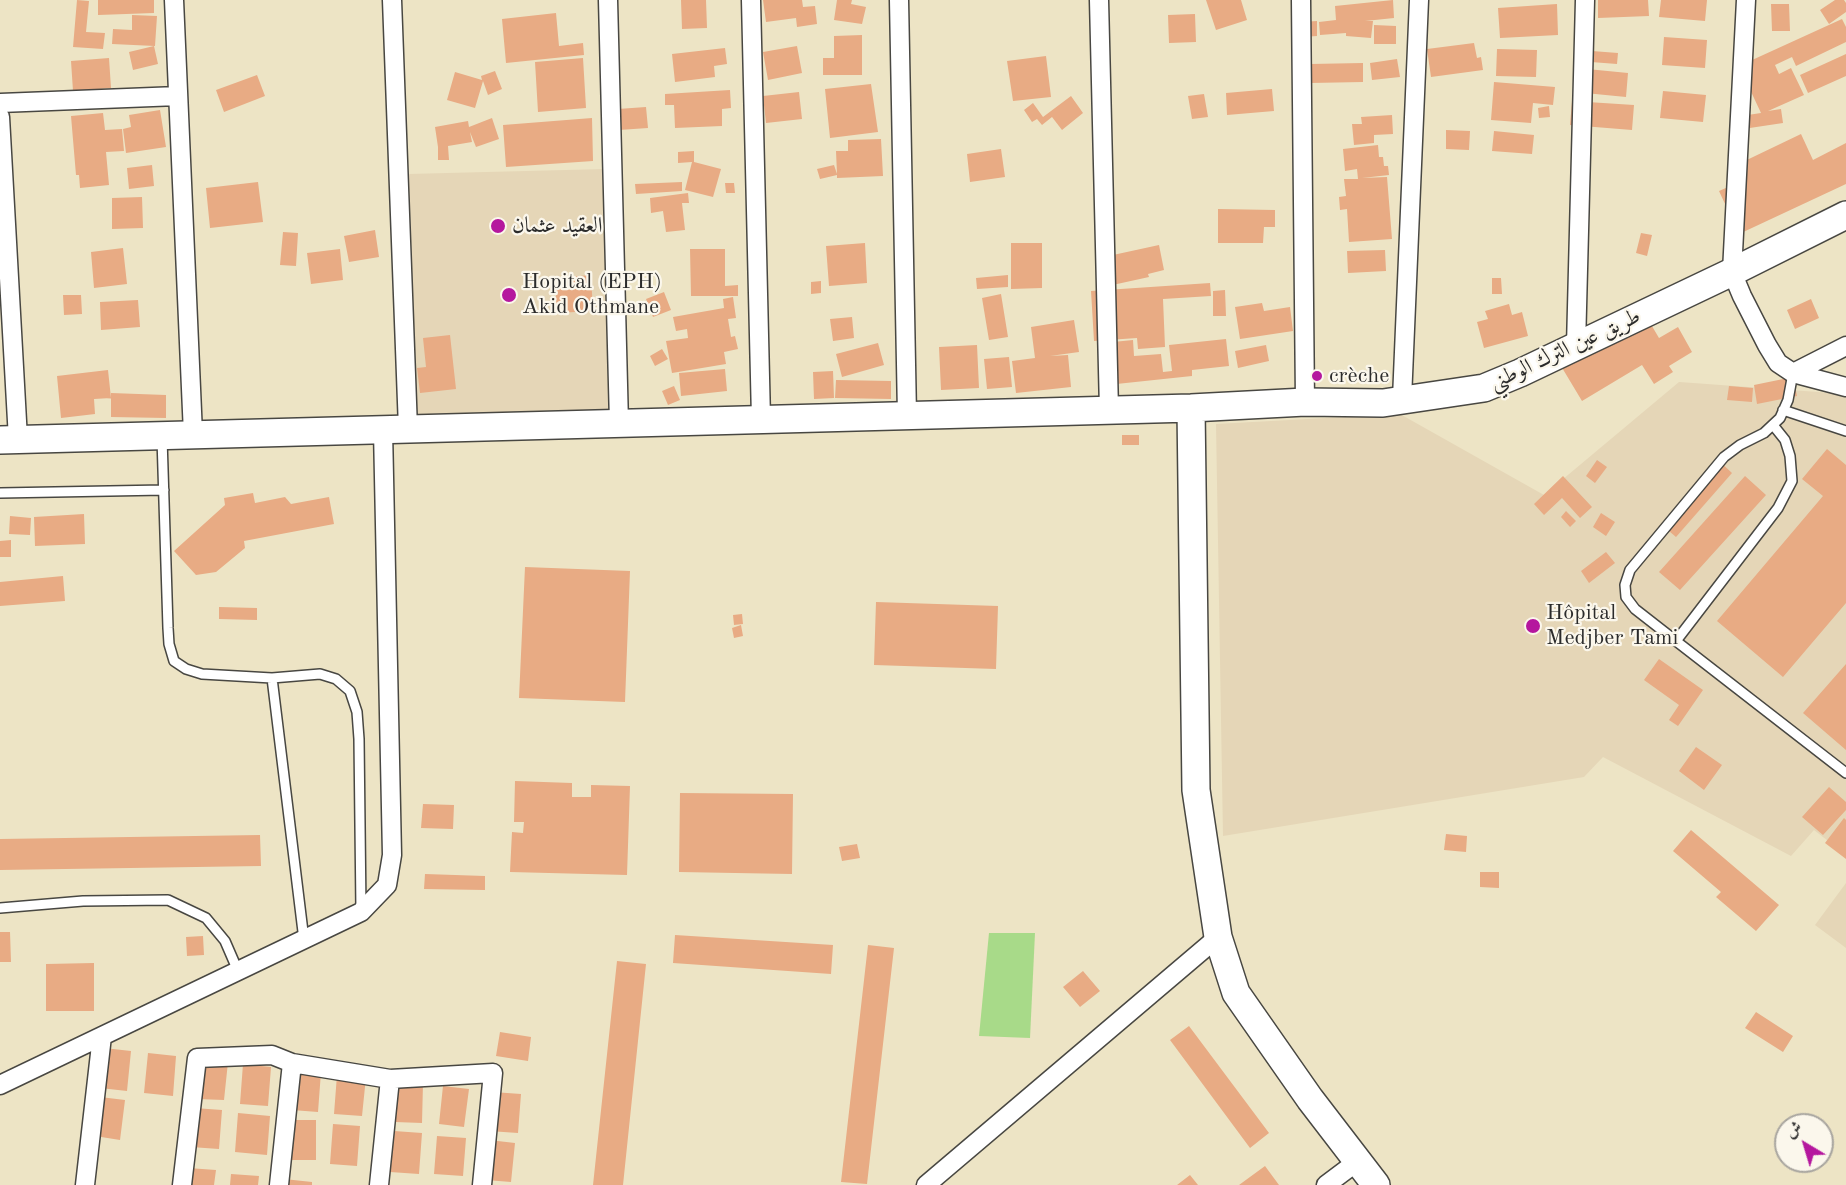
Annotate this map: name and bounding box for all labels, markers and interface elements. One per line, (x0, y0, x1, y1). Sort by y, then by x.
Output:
place label: العقيد عثمان (512, 213, 603, 239)
marker: العقيد عثمان (489, 217, 507, 235)
place label: Hopital (EPH) Akid Othmane (522, 269, 662, 320)
marker: Hopital (EPH) Akid Othmane (500, 286, 518, 304)
street label: طريق عين الترك الوطني (1485, 303, 1645, 397)
place label: crèche (1329, 363, 1389, 389)
marker: crèche (1310, 369, 1324, 383)
place label: Hôpital Medjber Tami (1546, 600, 1678, 652)
marker: Hôpital Medjber Tami (1524, 617, 1542, 635)
north arrow (1774, 1113, 1834, 1173)
text: ش (1783, 1119, 1805, 1142)

